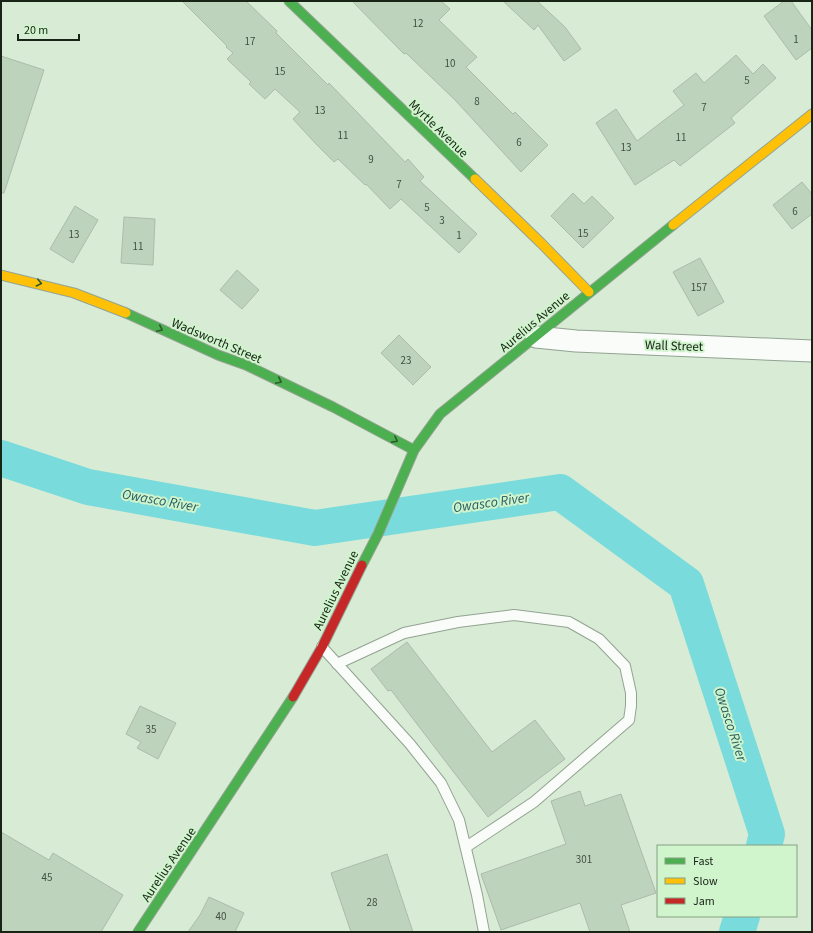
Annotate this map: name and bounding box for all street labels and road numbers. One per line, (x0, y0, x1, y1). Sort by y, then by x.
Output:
street label: Myrtle Avenue (404, 96, 472, 162)
street label: Aurelius Avenue (496, 287, 574, 356)
street label: Wadsworth Street (169, 314, 265, 368)
street label: Wall Street (644, 336, 704, 356)
street label: Aurelius Avenue (309, 548, 363, 633)
street label: Aurelius Avenue (137, 824, 200, 905)

